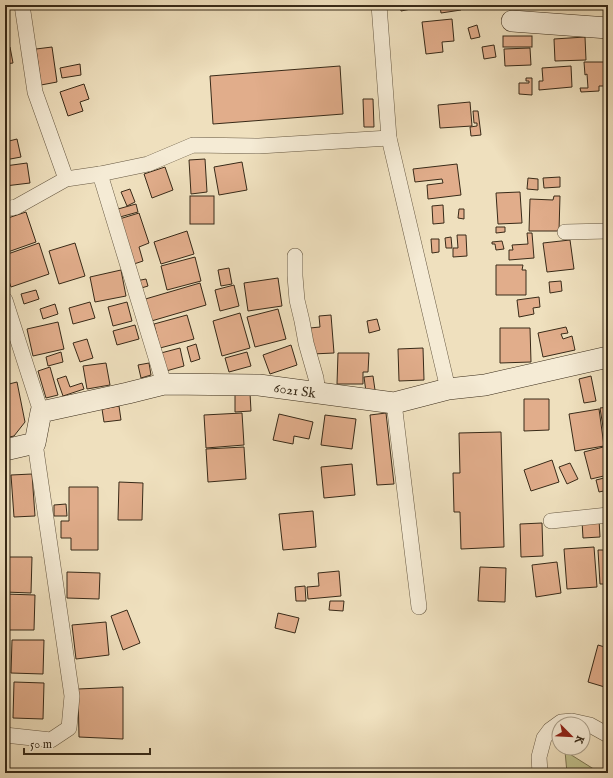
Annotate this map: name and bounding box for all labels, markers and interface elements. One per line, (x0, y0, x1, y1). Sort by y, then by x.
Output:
street label: 6021 Sk (273, 379, 318, 403)
north arrow (551, 716, 591, 756)
scale bar (24, 730, 150, 756)
text: K (571, 733, 587, 747)
text: 50 m (30, 737, 52, 752)

